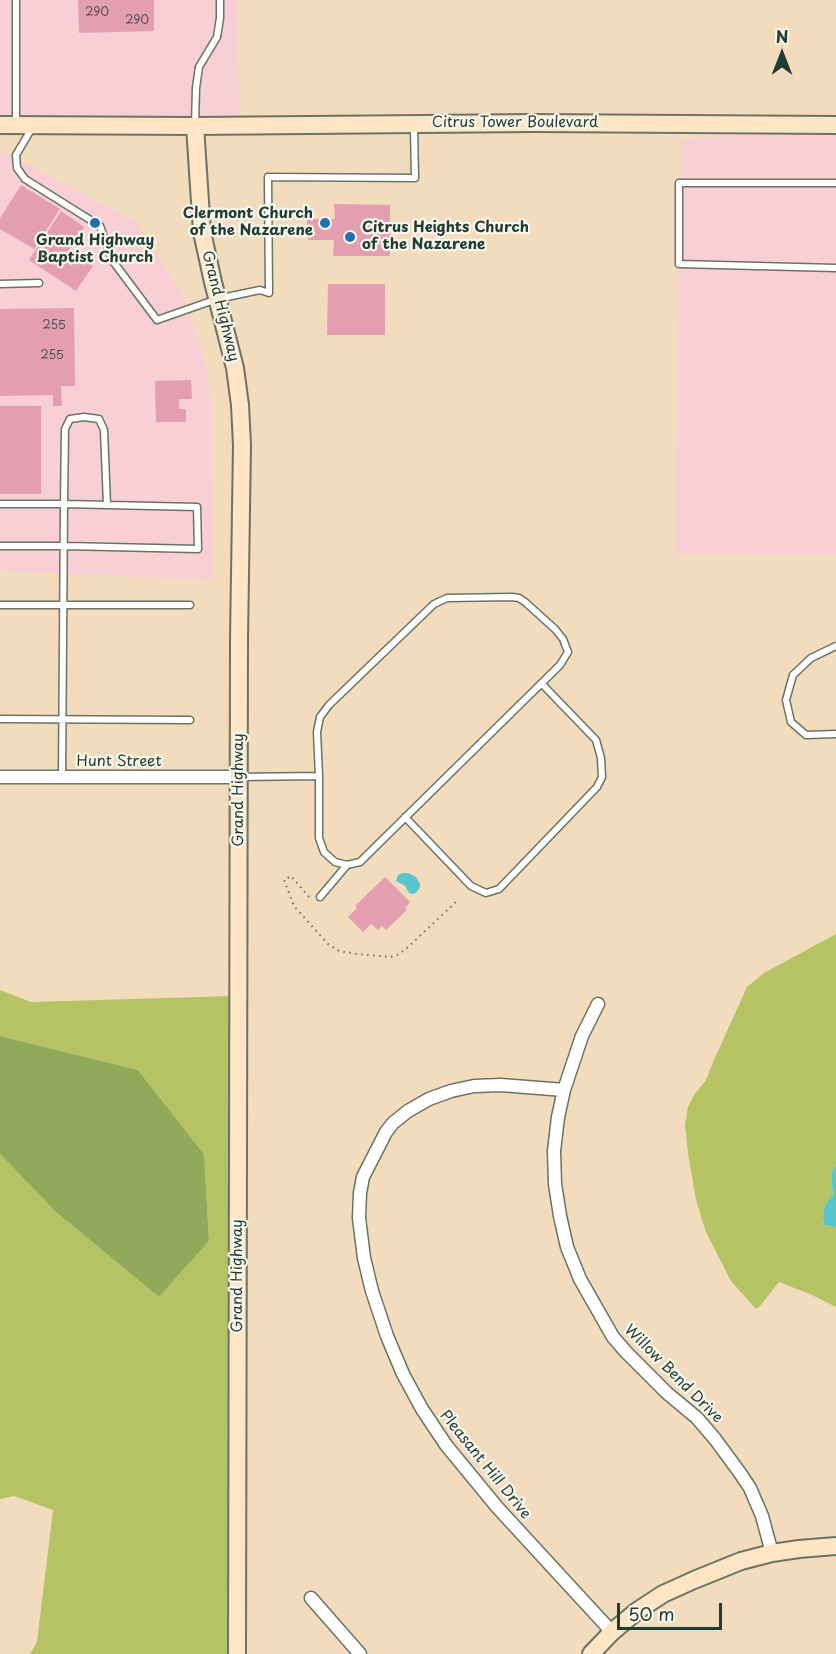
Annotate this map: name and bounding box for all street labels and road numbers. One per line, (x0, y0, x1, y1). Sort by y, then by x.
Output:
street label: Citrus Tower Boulevard (432, 114, 598, 132)
street label: Grand Highway (198, 249, 242, 363)
street label: Grand Highway (230, 733, 248, 847)
street label: Hunt Street (76, 753, 162, 771)
street label: Grand Highway (229, 1219, 247, 1333)
street label: Willow Bend Drive (620, 1321, 726, 1427)
street label: Pleasant Hill Drive (436, 1407, 534, 1523)

